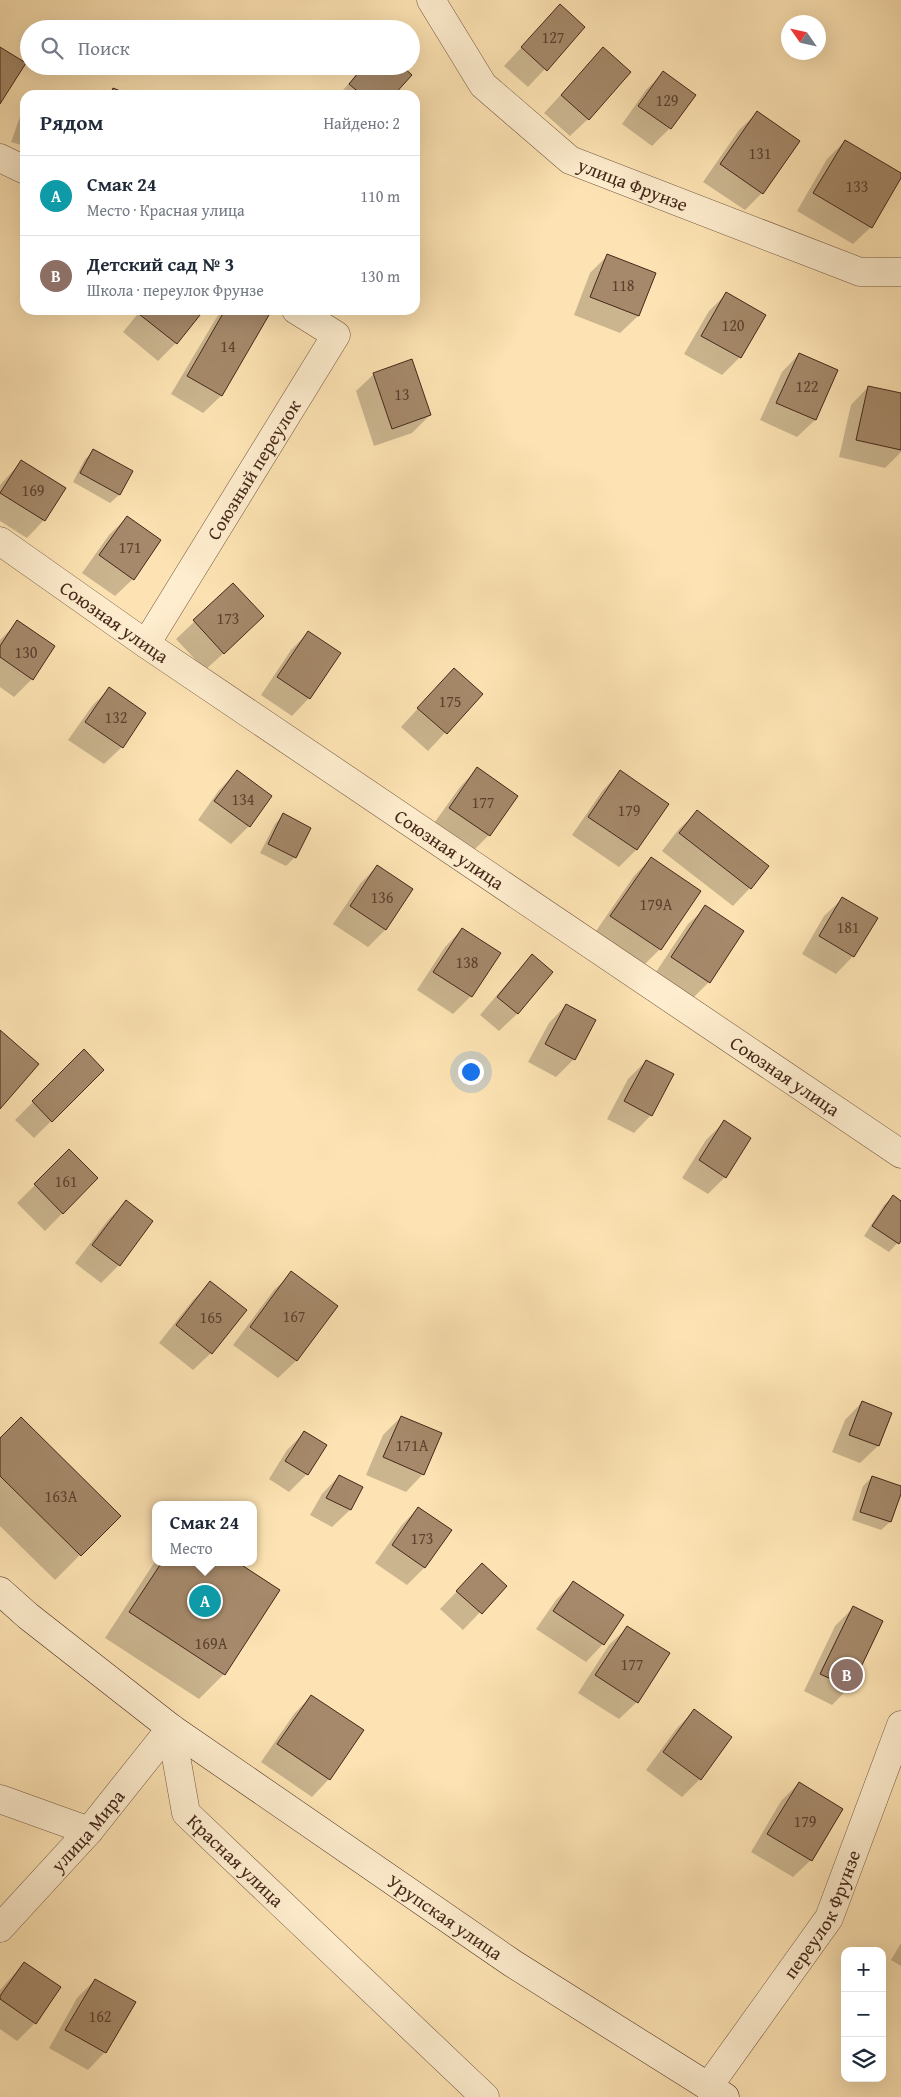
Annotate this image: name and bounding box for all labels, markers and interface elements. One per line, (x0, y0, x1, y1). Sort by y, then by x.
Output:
north arrow (781, 15, 826, 60)
search box (20, 20, 420, 75)
house number: 127 (541, 25, 565, 49)
icon: search (38, 34, 66, 62)
text: Поиск (78, 34, 130, 62)
house number: 129 (655, 88, 679, 112)
text: Рядом (40, 107, 103, 138)
text: Найдено: 2 (323, 111, 400, 135)
house number: 131 (748, 141, 772, 165)
street label: улица Фрунзе (573, 150, 692, 218)
text: Смак 24 (87, 170, 157, 198)
house number: 133 (845, 174, 869, 198)
text: A (51, 184, 61, 208)
text: 110 m (360, 184, 400, 208)
text: Место · Красная улица (87, 198, 245, 222)
text: Детский сад № 3 (87, 250, 234, 278)
text: B (51, 264, 61, 288)
text: 130 m (360, 264, 400, 288)
house number: 118 (611, 273, 635, 297)
text: Школа · переулок Фрунзе (87, 278, 264, 302)
house number: 120 (721, 313, 745, 337)
house number: 14 (220, 334, 236, 358)
house number: 122 (795, 374, 819, 398)
house number: 13 (394, 382, 410, 406)
street label: Союзный переулок (199, 394, 307, 545)
house number: 169 (21, 478, 45, 502)
house number: 171 (118, 535, 142, 559)
street label: Союзная улица (54, 574, 175, 670)
house number: 173 (216, 606, 240, 630)
house number: 130 (14, 640, 38, 664)
house number: 175 (438, 689, 462, 713)
house number: 132 (104, 705, 128, 729)
house number: 134 (231, 787, 255, 811)
house number: 177 (471, 790, 495, 814)
house number: 179 (617, 798, 641, 822)
street label: Союзная улица (389, 802, 510, 896)
house number: 136 (370, 885, 394, 909)
house number: 179А (640, 892, 673, 916)
house number: 181 (836, 915, 860, 939)
house number: 138 (455, 950, 479, 974)
street label: Союзная улица (725, 1029, 846, 1123)
your location (458, 1059, 484, 1085)
house number: 161 (54, 1169, 78, 1193)
house number: 167 (282, 1304, 306, 1328)
house number: 165 (199, 1305, 223, 1329)
house number: 171А (396, 1433, 429, 1457)
house number: 163А (45, 1484, 78, 1508)
popup (152, 1501, 257, 1566)
text: Смак 24 (170, 1508, 239, 1536)
house number: 173 (410, 1526, 434, 1550)
text: Место (170, 1536, 213, 1560)
pin: A (189, 1582, 221, 1620)
house number: 169А (195, 1631, 228, 1655)
house number: 177 (620, 1652, 644, 1676)
pin: B (831, 1656, 863, 1694)
street label: улица Мира (43, 1783, 131, 1879)
street label: Красная улица (181, 1807, 291, 1913)
house number: 179 (793, 1809, 817, 1833)
street label: переулок Фрунзе (776, 1846, 867, 1984)
street label: Урупская улица (382, 1867, 509, 1967)
map controls (841, 1947, 886, 2082)
button: + (841, 1947, 886, 1992)
button: − (841, 1992, 886, 2037)
house number: 162 (88, 2004, 112, 2028)
button: layers (841, 2037, 886, 2082)

